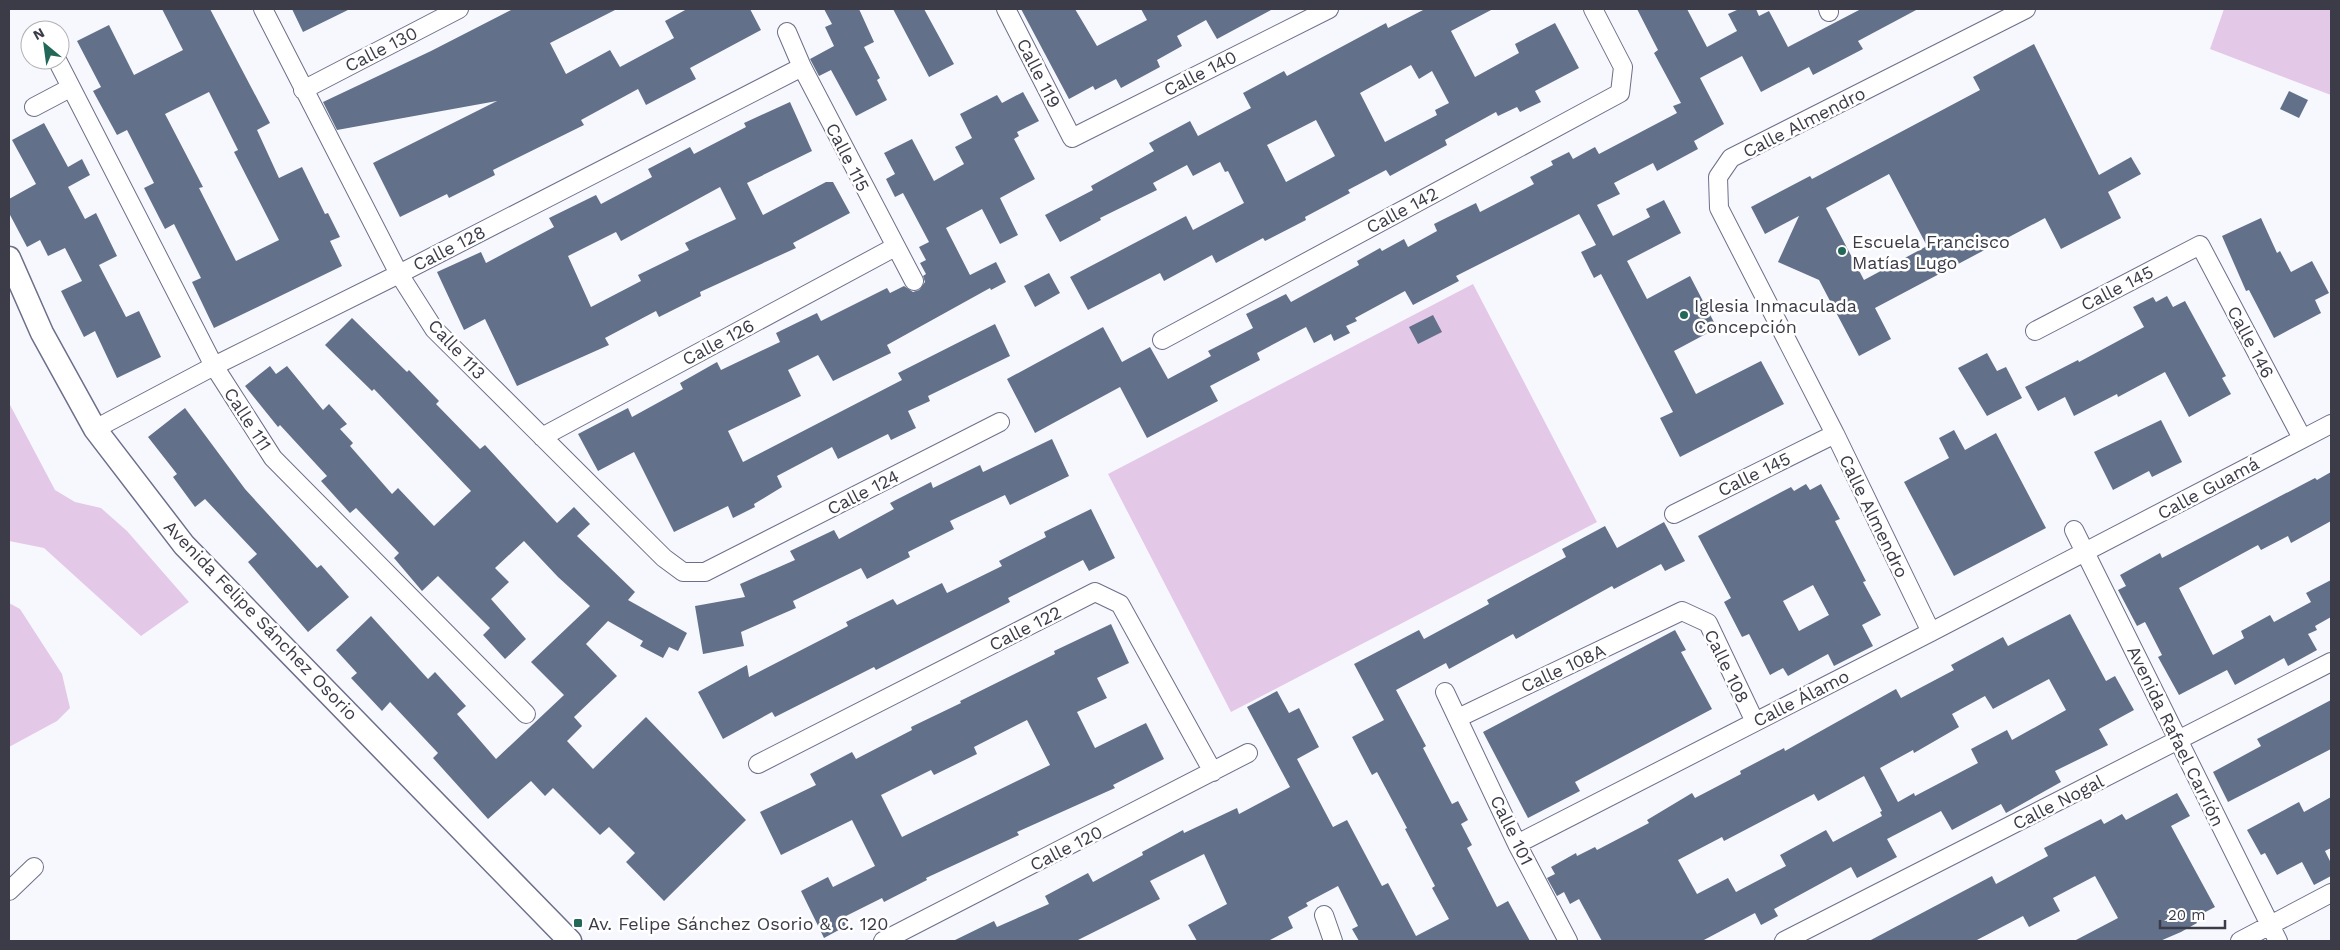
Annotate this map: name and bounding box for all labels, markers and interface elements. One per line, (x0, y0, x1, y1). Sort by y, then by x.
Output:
north arrow (20, 20, 70, 70)
street label: Calle 130 (341, 22, 421, 76)
text: N (30, 24, 47, 43)
street label: Calle 119 (1013, 35, 1065, 111)
street label: Calle 140 (1160, 46, 1240, 100)
street label: Calle Almendro (1739, 82, 1869, 162)
street label: Calle 115 (822, 119, 874, 195)
street label: Calle 142 (1363, 182, 1441, 238)
street label: Calle 128 (409, 221, 489, 275)
place label: Escuela Francisco Matías Lugo (1852, 231, 2010, 273)
marker: Escuela Francisco Matías Lugo (1836, 245, 1848, 257)
street label: Calle 145 (2077, 261, 2157, 315)
place label: Iglesia Inmaculada Concepción (1694, 295, 1857, 337)
street label: Calle 146 (2223, 302, 2279, 382)
marker: Iglesia Inmaculada Concepción (1678, 309, 1690, 321)
street label: Calle 126 (679, 314, 757, 370)
street label: Calle 113 (424, 315, 490, 383)
street label: Calle 111 (220, 384, 276, 454)
street label: Calle 145 (1714, 447, 1794, 501)
street label: Calle Almendro (1835, 451, 1913, 581)
street label: Calle Guamá (2154, 452, 2262, 524)
street label: Calle 124 (824, 465, 902, 519)
street label: Avenida Felipe Sánchez Osorio (160, 516, 362, 724)
street label: Calle 122 (986, 601, 1064, 655)
street label: Calle 108 (1700, 626, 1754, 706)
street label: Calle 108A (1517, 639, 1609, 697)
street label: Avenida Rafael Carrión (2123, 642, 2229, 830)
street label: Calle Álamo (1750, 665, 1852, 731)
street label: Calle Nogal (2009, 770, 2107, 834)
street label: Calle 101 (1486, 792, 1538, 868)
street label: Calle 120 (1026, 821, 1106, 875)
scale bar (2160, 898, 2225, 930)
text: 20 m (2168, 906, 2206, 924)
place label: Av. Felipe Sánchez Osorio & C. 120 (588, 913, 888, 934)
marker: Av. Felipe Sánchez Osorio & C. 120 (572, 917, 584, 929)

